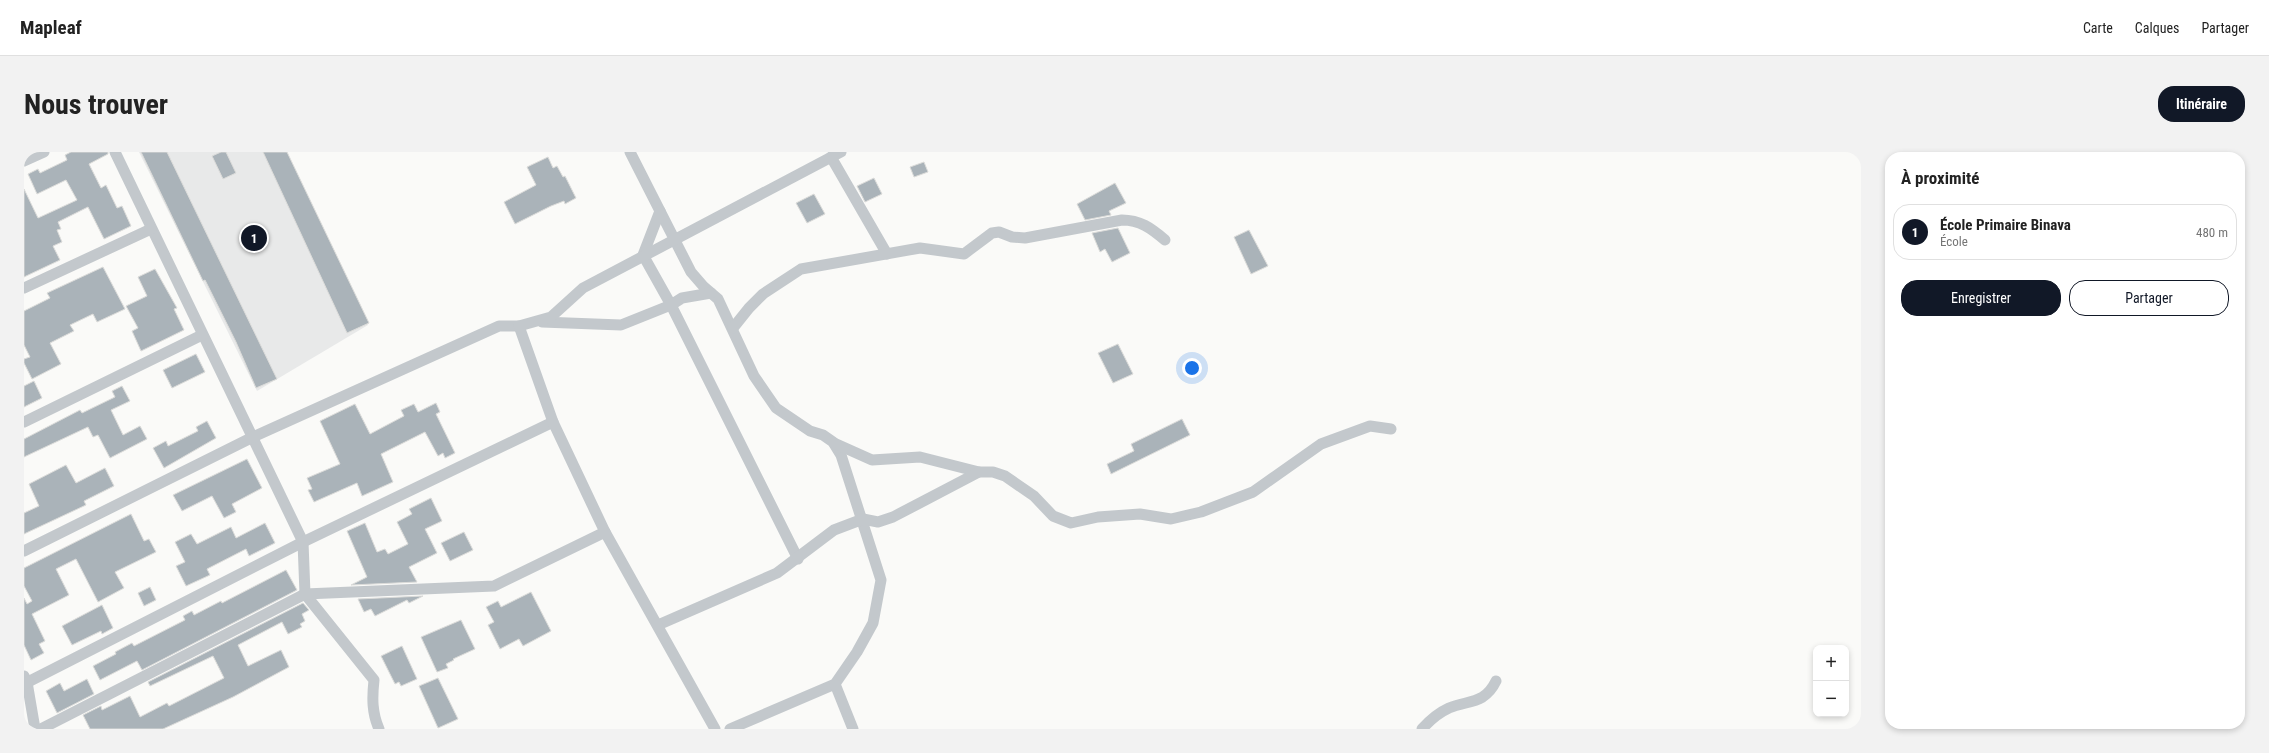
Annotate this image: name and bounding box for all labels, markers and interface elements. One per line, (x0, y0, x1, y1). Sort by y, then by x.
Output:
text: Mapleaf (20, 16, 82, 39)
text: Carte (2083, 20, 2113, 36)
text: Calques (2135, 20, 2179, 36)
text: Partager (2201, 20, 2249, 36)
button: Itinéraire (2158, 86, 2245, 122)
text: Nous trouver (24, 88, 168, 121)
text: À proximité (1901, 168, 1979, 188)
text: École Primaire Binava (1940, 216, 2071, 234)
pin: 1 (241, 223, 267, 253)
text: 1 (1912, 225, 1918, 240)
text: 480 m (2196, 225, 2228, 240)
text: École (1940, 234, 1968, 249)
button: Enregistrer (1901, 280, 2061, 316)
button: Partager (2069, 280, 2229, 316)
your location (1182, 358, 1202, 378)
map controls (1813, 645, 1849, 717)
button: + (1813, 645, 1849, 681)
button: − (1813, 681, 1849, 717)

